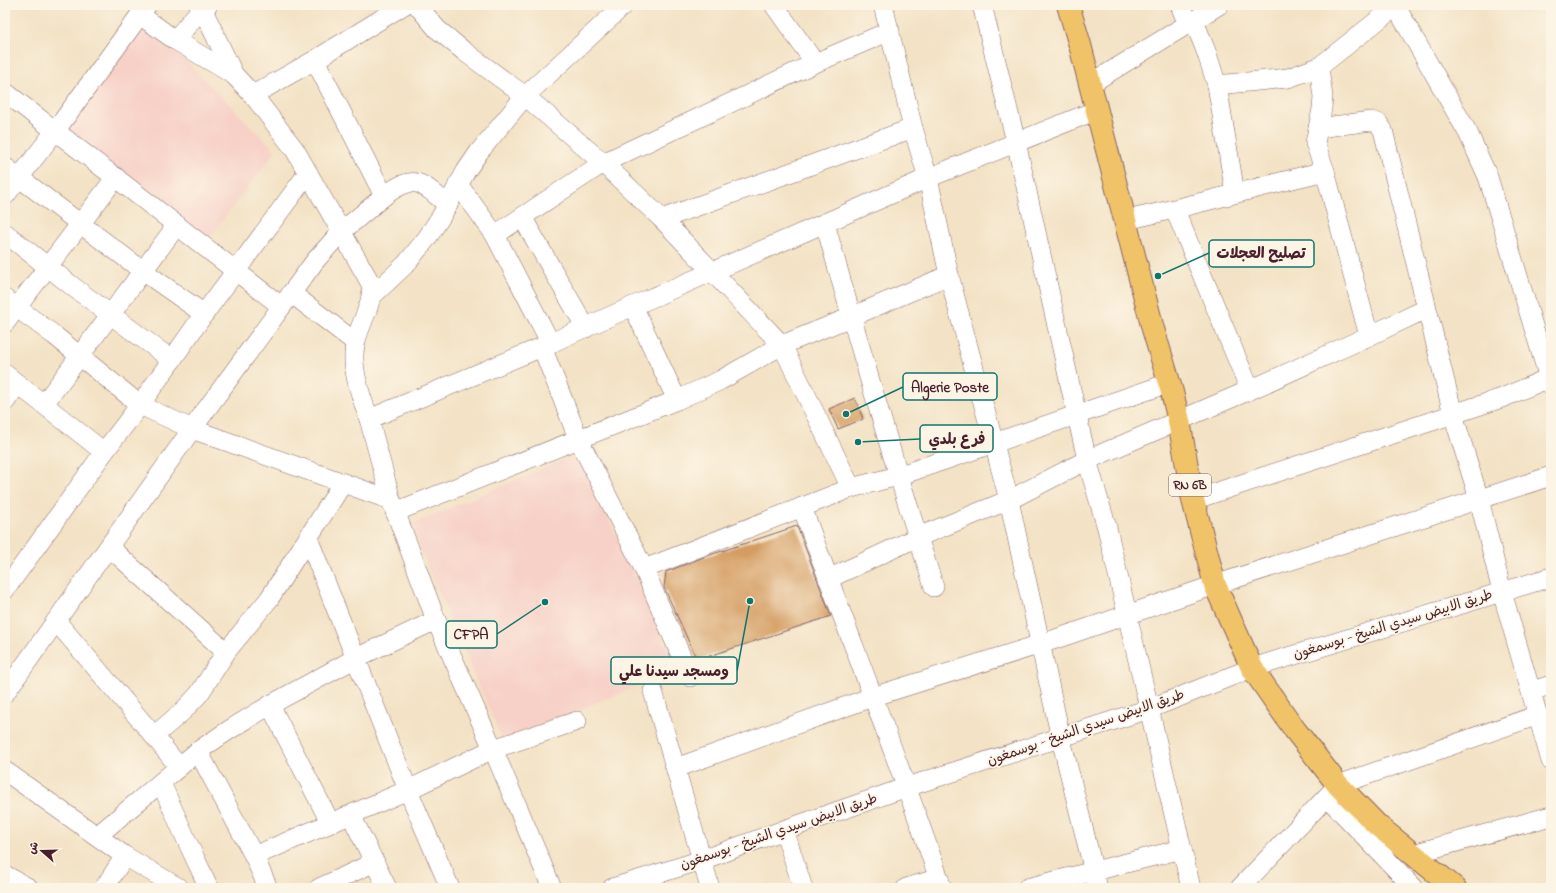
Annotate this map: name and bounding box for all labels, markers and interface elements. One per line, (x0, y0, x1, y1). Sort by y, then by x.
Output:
callout: تصليح العجلات (1209, 240, 1314, 267)
text: تصليح العجلات (1217, 243, 1306, 265)
callout: Algerie Poste (903, 373, 997, 400)
text: Algerie Poste (911, 377, 990, 401)
callout: فرع بلدي (920, 425, 993, 452)
text: فرع بلدي (929, 429, 985, 451)
road number: RN 6B (1169, 474, 1211, 496)
street label: طريق الابيض سيدي الشيخ - بوسمغون (1291, 585, 1495, 665)
callout: CFPA (446, 621, 497, 648)
text: CFPA (454, 624, 488, 646)
callout: ومسجد سيدنا علي (611, 657, 737, 684)
text: ومسجد سيدنا علي (619, 661, 729, 685)
street label: طريق الابيض سيدي الشيخ - بوسمغون (984, 684, 1188, 772)
street label: طريق الابيض سيدي الشيخ - بوسمغون (677, 788, 881, 876)
north arrow (22, 831, 62, 871)
text: ش (24, 839, 43, 856)

